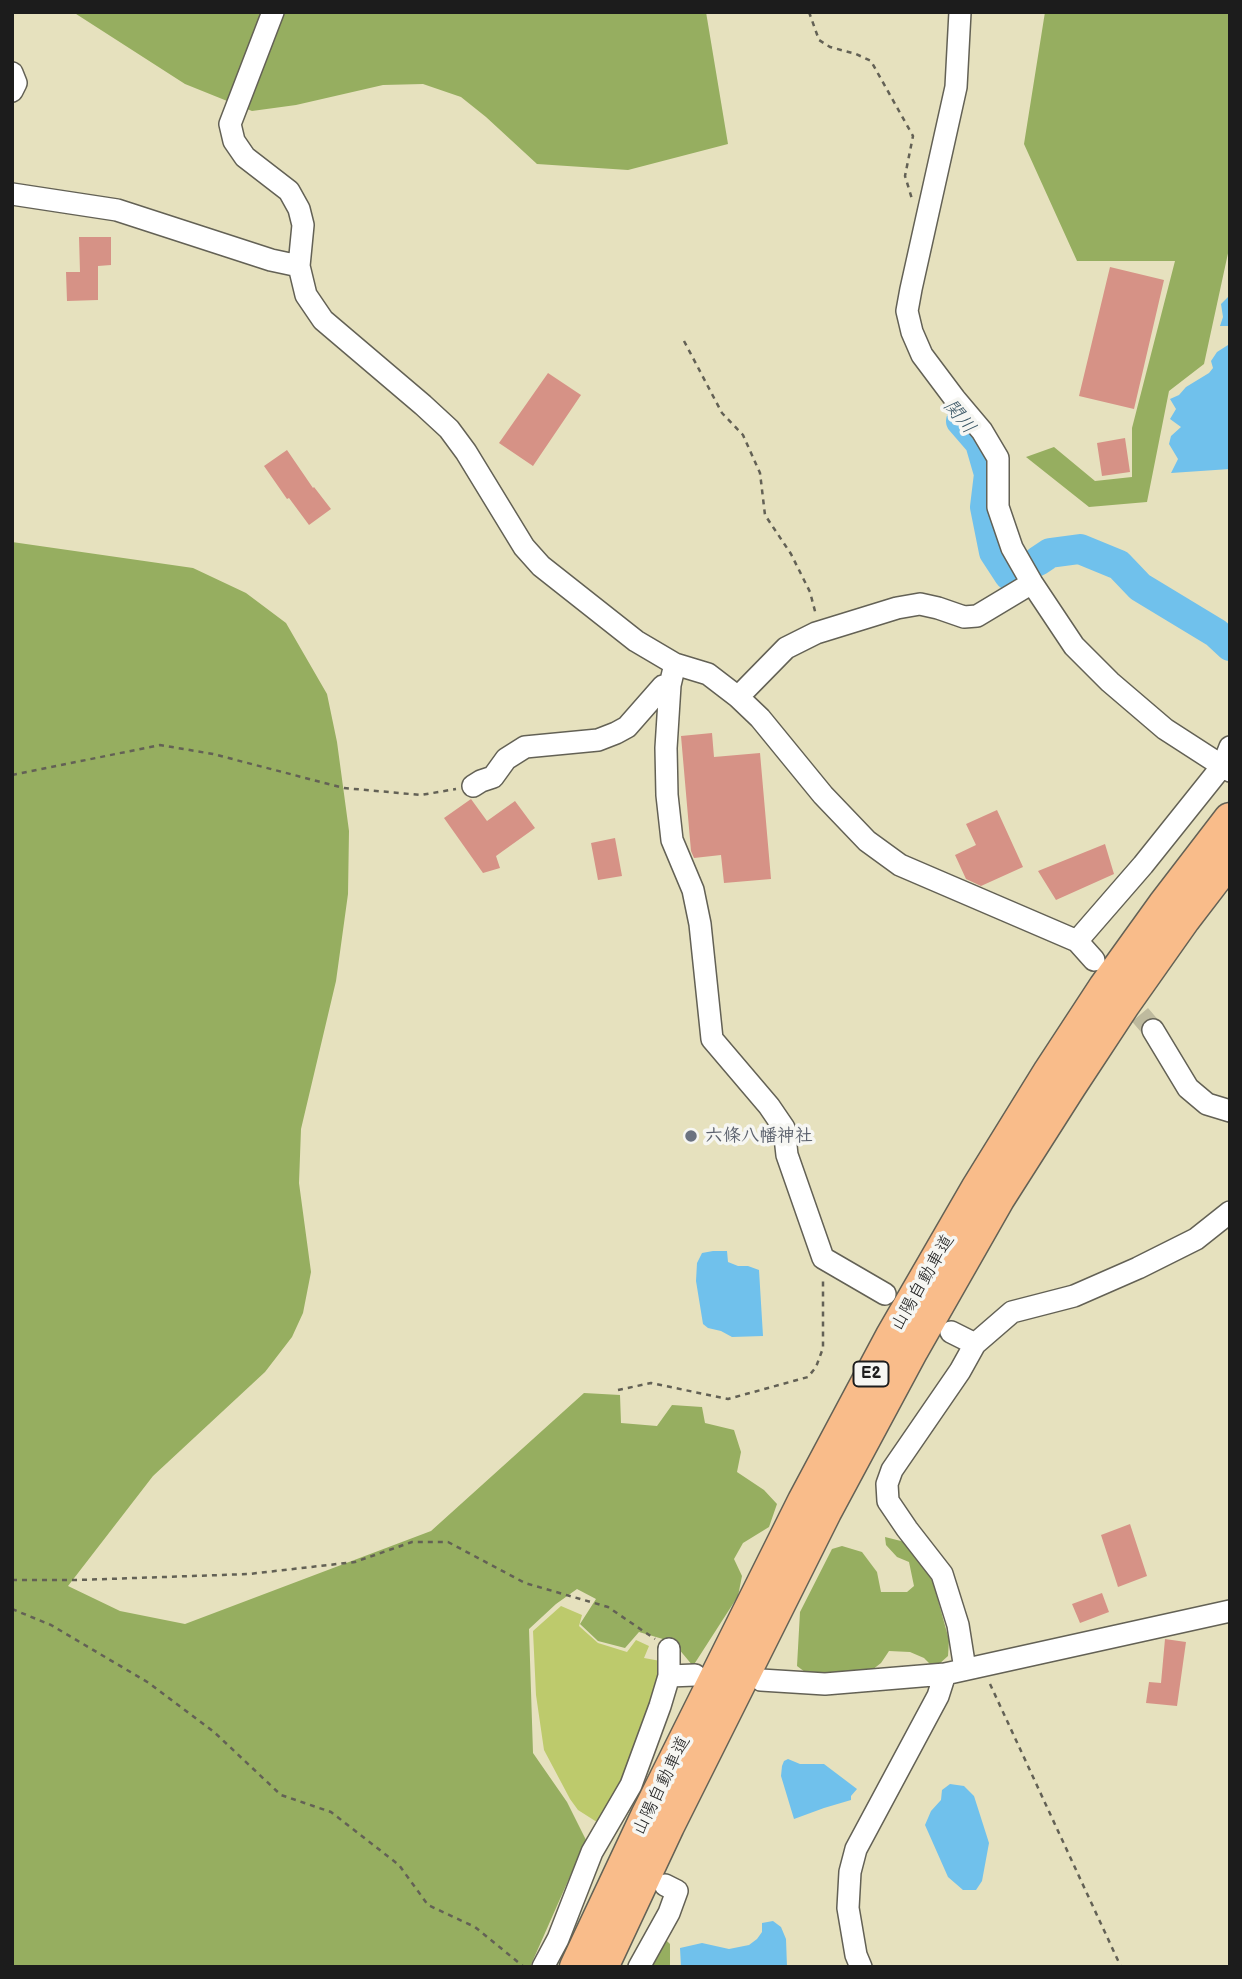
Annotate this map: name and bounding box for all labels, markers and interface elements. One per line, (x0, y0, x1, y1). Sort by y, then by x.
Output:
water label: 関川 (938, 395, 980, 439)
place label: 六條八幡神社 (705, 1125, 813, 1147)
marker: 六條八幡神社 (683, 1128, 699, 1144)
street label: 山陽自動車道 (887, 1231, 959, 1335)
road number: E2 (854, 1362, 888, 1386)
street label: 山陽自動車道 (629, 1733, 695, 1839)

